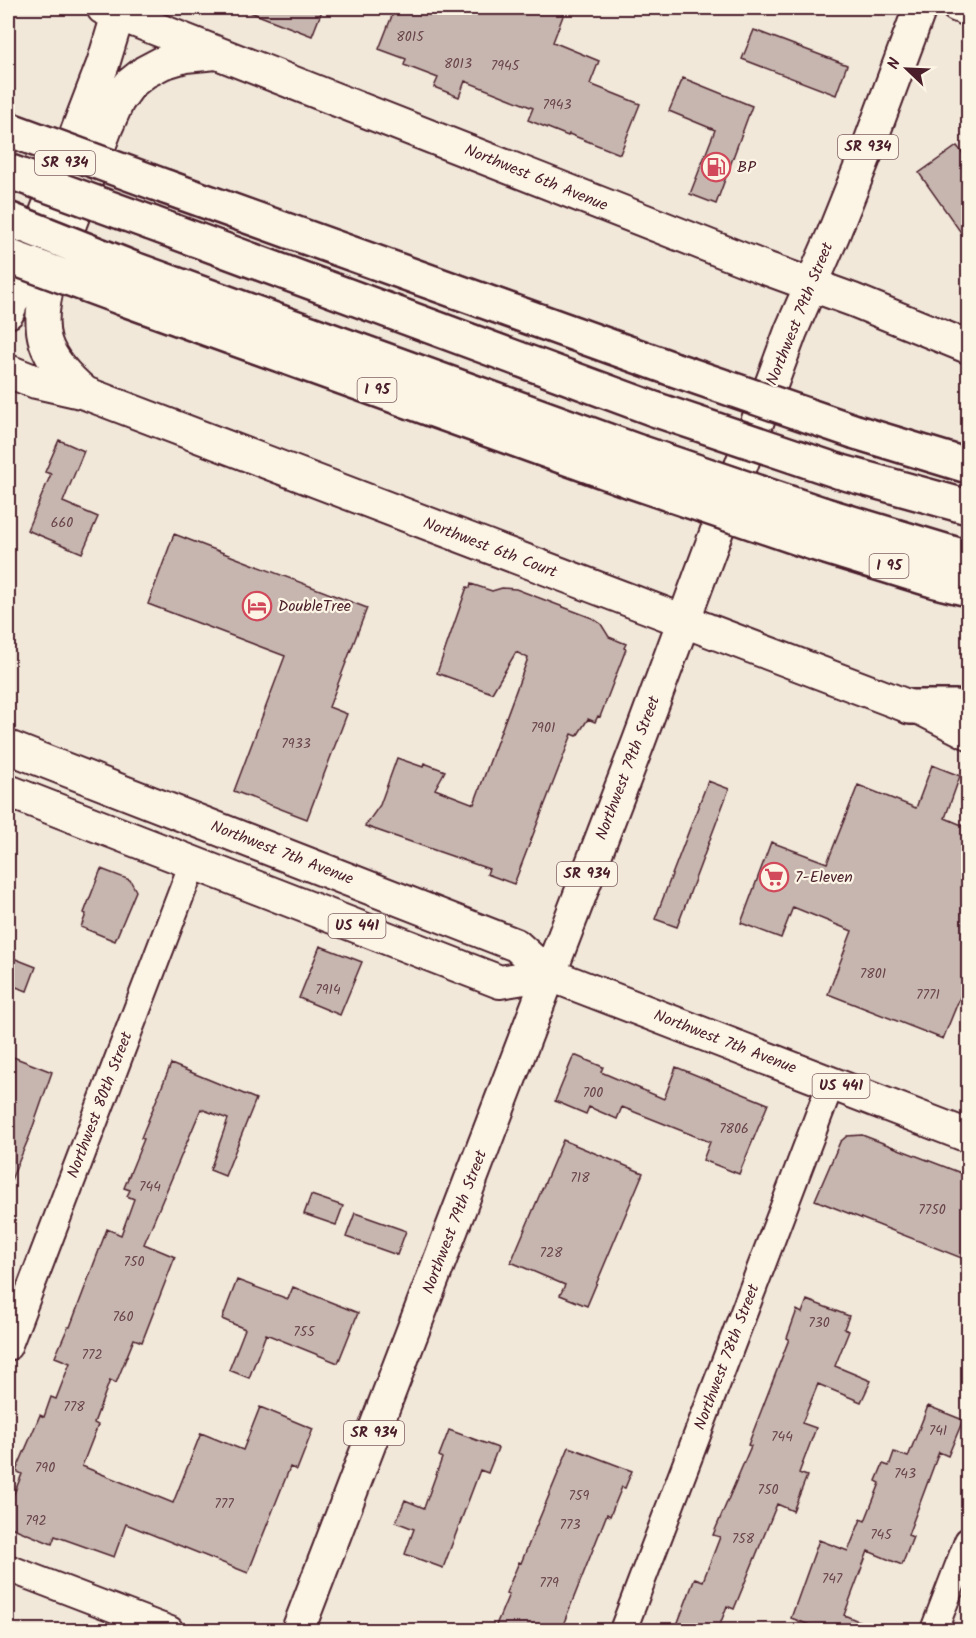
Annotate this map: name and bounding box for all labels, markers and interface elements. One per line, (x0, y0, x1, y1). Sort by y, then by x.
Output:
house number: 8015 (396, 26, 425, 48)
north arrow (877, 39, 937, 99)
house number: 8013 (444, 53, 472, 75)
text: N (881, 54, 908, 73)
house number: 7945 (491, 55, 521, 77)
house number: 7943 (543, 94, 572, 116)
road number: SR 934 (838, 135, 898, 159)
street label: Northwest 6th Avenue (461, 138, 611, 218)
road number: SR 934 (35, 151, 95, 175)
fuel station icon: BP (700, 151, 732, 183)
place label: BP (737, 155, 756, 180)
street label: Northwest 79th Street (760, 238, 840, 389)
road number: I 95 (358, 378, 397, 402)
street label: Northwest 6th Court (419, 511, 561, 585)
house number: 660 (51, 512, 73, 534)
road number: I 95 (870, 554, 908, 578)
hotel icon: DoubleTree (241, 590, 273, 622)
place label: DoubleTree (278, 594, 351, 619)
street label: Northwest 79th Street (589, 692, 667, 844)
house number: 7901 (531, 717, 555, 739)
house number: 7933 (281, 733, 311, 755)
street label: Northwest 7th Avenue (207, 814, 357, 892)
supermarket icon: 7-Eleven (758, 861, 790, 893)
road number: SR 934 (557, 862, 617, 886)
place label: 7-Eleven (795, 865, 853, 890)
road number: US 441 (328, 914, 386, 938)
house number: 7801 (860, 963, 886, 985)
house number: 7914 (315, 979, 341, 1001)
house number: 7771 (916, 984, 940, 1006)
street label: Northwest 7th Avenue (650, 1003, 800, 1081)
street label: Northwest 80th Street (61, 1027, 140, 1182)
road number: US 441 (812, 1074, 870, 1098)
house number: 700 (583, 1082, 603, 1104)
house number: 7806 (719, 1118, 749, 1140)
street label: Northwest 79th Street (416, 1146, 494, 1298)
house number: 718 (570, 1167, 590, 1189)
house number: 744 (139, 1176, 161, 1198)
house number: 7750 (918, 1199, 946, 1221)
house number: 728 (539, 1242, 563, 1264)
house number: 750 (124, 1251, 144, 1273)
street label: Northwest 78th Street (688, 1280, 767, 1434)
house number: 760 (112, 1306, 134, 1328)
house number: 730 (808, 1312, 830, 1334)
house number: 755 (293, 1321, 316, 1343)
house number: 772 (81, 1344, 103, 1366)
house number: 778 (63, 1396, 85, 1418)
house number: 741 (929, 1420, 947, 1442)
road number: SR 934 (344, 1421, 404, 1445)
house number: 744 (771, 1426, 793, 1448)
house number: 790 (35, 1457, 55, 1479)
house number: 743 (894, 1463, 916, 1485)
house number: 750 (758, 1479, 778, 1501)
house number: 759 (569, 1485, 590, 1507)
house number: 777 (214, 1493, 234, 1515)
house number: 792 (25, 1510, 47, 1532)
house number: 773 (560, 1514, 580, 1536)
house number: 745 (870, 1524, 893, 1546)
house number: 758 (732, 1528, 755, 1550)
house number: 747 (822, 1568, 843, 1590)
house number: 779 (539, 1572, 559, 1594)

